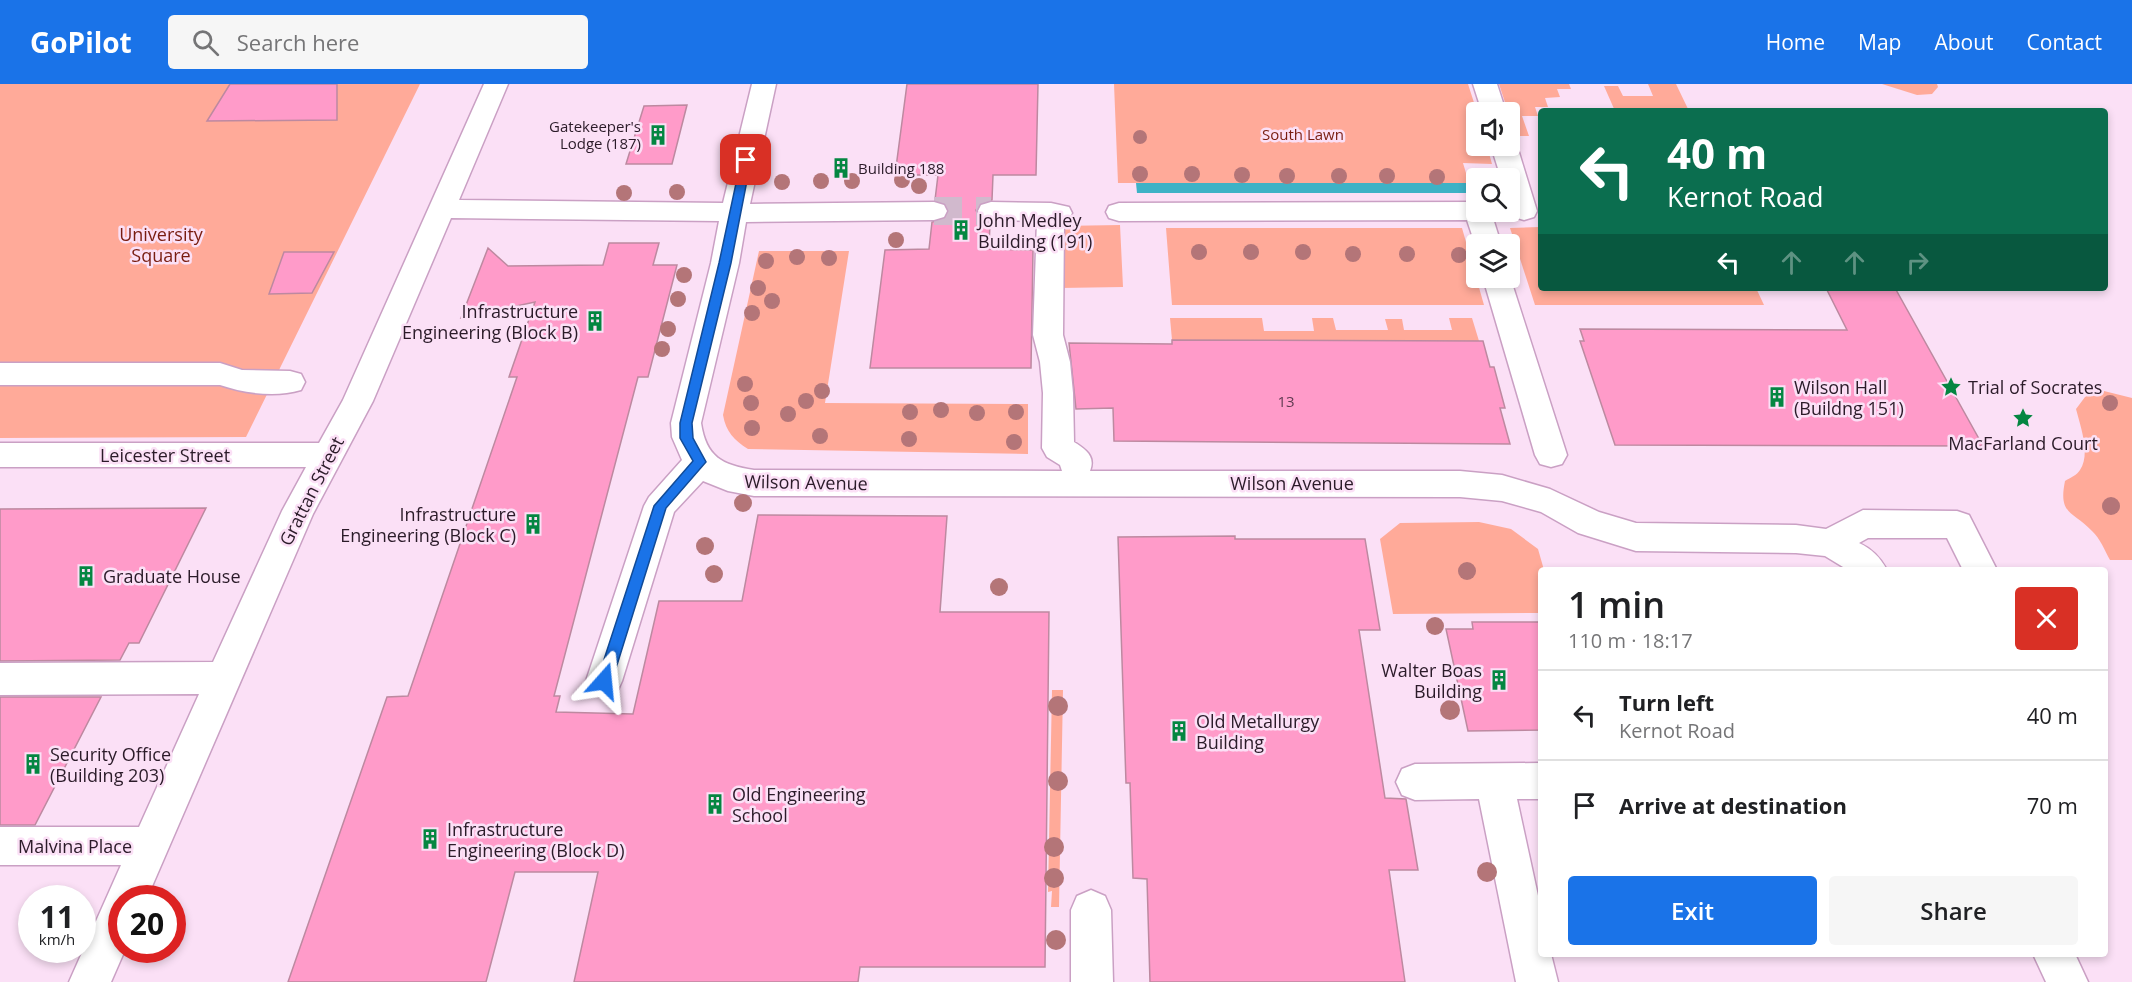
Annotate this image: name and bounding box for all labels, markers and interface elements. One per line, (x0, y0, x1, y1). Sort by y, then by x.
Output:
search box (168, 15, 588, 69)
text: GoPilot (30, 23, 132, 61)
icon: search (189, 26, 222, 59)
text: Search here (237, 27, 359, 57)
text: Home (1766, 28, 1825, 56)
text: Map (1858, 28, 1901, 56)
text: About (1934, 28, 1994, 56)
text: Contact (2027, 28, 2102, 56)
map controls (1466, 102, 1520, 288)
button: sound (1466, 102, 1520, 156)
place label: Gatekeeper's Lodge (187) (549, 116, 641, 153)
building icon: Gatekeeper's Lodge (187) (646, 123, 670, 147)
park label: South Lawn (1262, 124, 1344, 144)
text: 40 m (1667, 124, 1767, 181)
icon: left (1568, 132, 1646, 210)
pin (720, 134, 771, 185)
icon: arrive (729, 143, 762, 176)
building icon: Building 188 (829, 156, 853, 180)
place label: Building 188 (858, 158, 944, 178)
button: search (1466, 168, 1520, 222)
text: Kernot Road (1667, 178, 1824, 215)
place label: John Medley Building (191) (976, 208, 1092, 253)
building icon: John Medley Building (191) (949, 218, 973, 242)
park label: University Square (119, 222, 204, 267)
button: layers (1466, 234, 1520, 288)
icon: left (1712, 246, 1745, 279)
icon: ahead (1775, 246, 1808, 279)
icon: ahead (1838, 246, 1871, 279)
icon: right (1901, 246, 1934, 279)
place label: Infrastructure Engineering (Block B) (402, 299, 578, 344)
building icon: Infrastructure Engineering (Block B) (583, 309, 607, 333)
place label: Wilson Hall (Buildng 151) (1794, 375, 1904, 420)
place icon: Trial of Socrates (1939, 375, 1963, 399)
place label: Trial of Socrates (1968, 375, 2102, 399)
building icon: Wilson Hall (Buildng 151) (1765, 385, 1789, 409)
house number: 13 (1277, 391, 1295, 411)
place icon: MacFarland Court (2011, 406, 2035, 430)
place label: MacFarland Court (1948, 431, 2098, 455)
street label: Grattan Street (273, 432, 349, 550)
street label: Leicester Street (100, 443, 230, 467)
street label: Wilson Avenue (744, 469, 868, 495)
street label: Wilson Avenue (1230, 471, 1354, 495)
place label: Infrastructure Engineering (Block C) (340, 502, 516, 547)
building icon: Infrastructure Engineering (Block C) (521, 512, 545, 536)
building icon: Graduate House (74, 564, 98, 588)
place label: Graduate House (103, 564, 241, 588)
text: 1 min (1568, 580, 1665, 629)
button: close (2015, 587, 2078, 650)
text: 110 m · 18:17 (1568, 627, 1693, 654)
position arrow (572, 649, 636, 713)
place label: Walter Boas Building (1381, 658, 1482, 703)
building icon: Walter Boas Building (1487, 668, 1511, 692)
text: Turn left (1619, 687, 1714, 717)
icon: left (1568, 699, 1601, 732)
text: 40 m (2027, 700, 2078, 730)
place label: Old Metallurgy Building (1196, 709, 1320, 754)
text: Kernot Road (1619, 717, 1735, 744)
building icon: Old Metallurgy Building (1167, 719, 1191, 743)
place label: Security Office (Building 203) (50, 742, 171, 787)
building icon: Security Office (Building 203) (21, 752, 45, 776)
place label: Old Engineering School (732, 782, 866, 827)
icon: arrive (1568, 789, 1601, 822)
text: Arrive at destination (1619, 790, 1847, 820)
text: 70 m (2027, 790, 2078, 820)
building icon: Old Engineering School (703, 792, 727, 816)
place label: Infrastructure Engineering (Block D) (447, 817, 624, 862)
building icon: Infrastructure Engineering (Block D) (418, 827, 442, 851)
street label: Malvina Place (18, 834, 132, 858)
button: Exit (1568, 876, 1817, 945)
button: Share (1829, 876, 2078, 945)
speed limit sign: 20 (108, 885, 186, 963)
text: 11 (40, 896, 74, 937)
text: km/h (39, 929, 75, 949)

